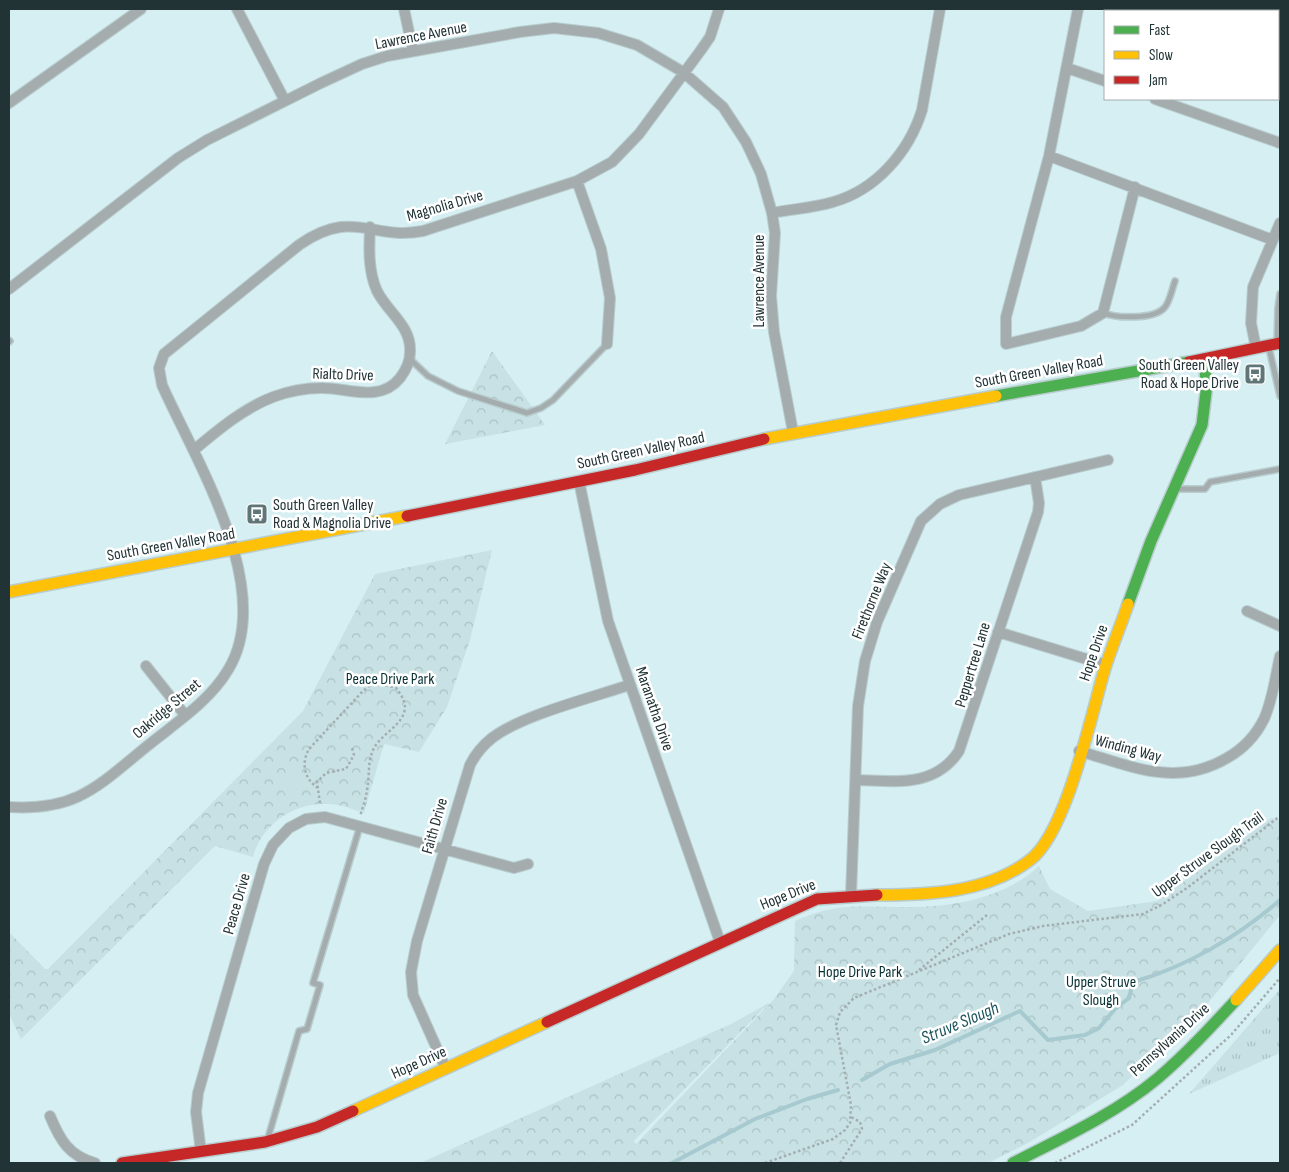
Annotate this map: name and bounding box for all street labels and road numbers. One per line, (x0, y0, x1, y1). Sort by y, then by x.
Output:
street label: Lawrence Avenue (374, 18, 468, 54)
street label: Magnolia Drive (405, 186, 485, 226)
street label: Lawrence Avenue (750, 234, 769, 328)
street label: South Green Valley Road (974, 351, 1104, 393)
street label: Rialto Drive (312, 364, 374, 386)
street label: South Green Valley Road (576, 428, 706, 474)
street label: South Green Valley Road (106, 524, 236, 566)
street label: Firethorne Way (848, 560, 896, 642)
street label: Peppertree Lane (951, 620, 995, 710)
street label: Hope Drive (1076, 622, 1112, 684)
street label: Maranatha Drive (631, 665, 677, 753)
street label: Oakridge Street (129, 675, 205, 743)
street label: Winding Way (1093, 731, 1163, 767)
street label: Faith Drive (418, 796, 452, 856)
street label: Upper Struve Slough Trail (1148, 808, 1268, 902)
street label: Peace Drive (219, 871, 255, 937)
street label: Hope Drive (757, 875, 819, 915)
street label: Pennsylvania Drive (1126, 999, 1214, 1081)
street label: Hope Drive (389, 1042, 449, 1084)

